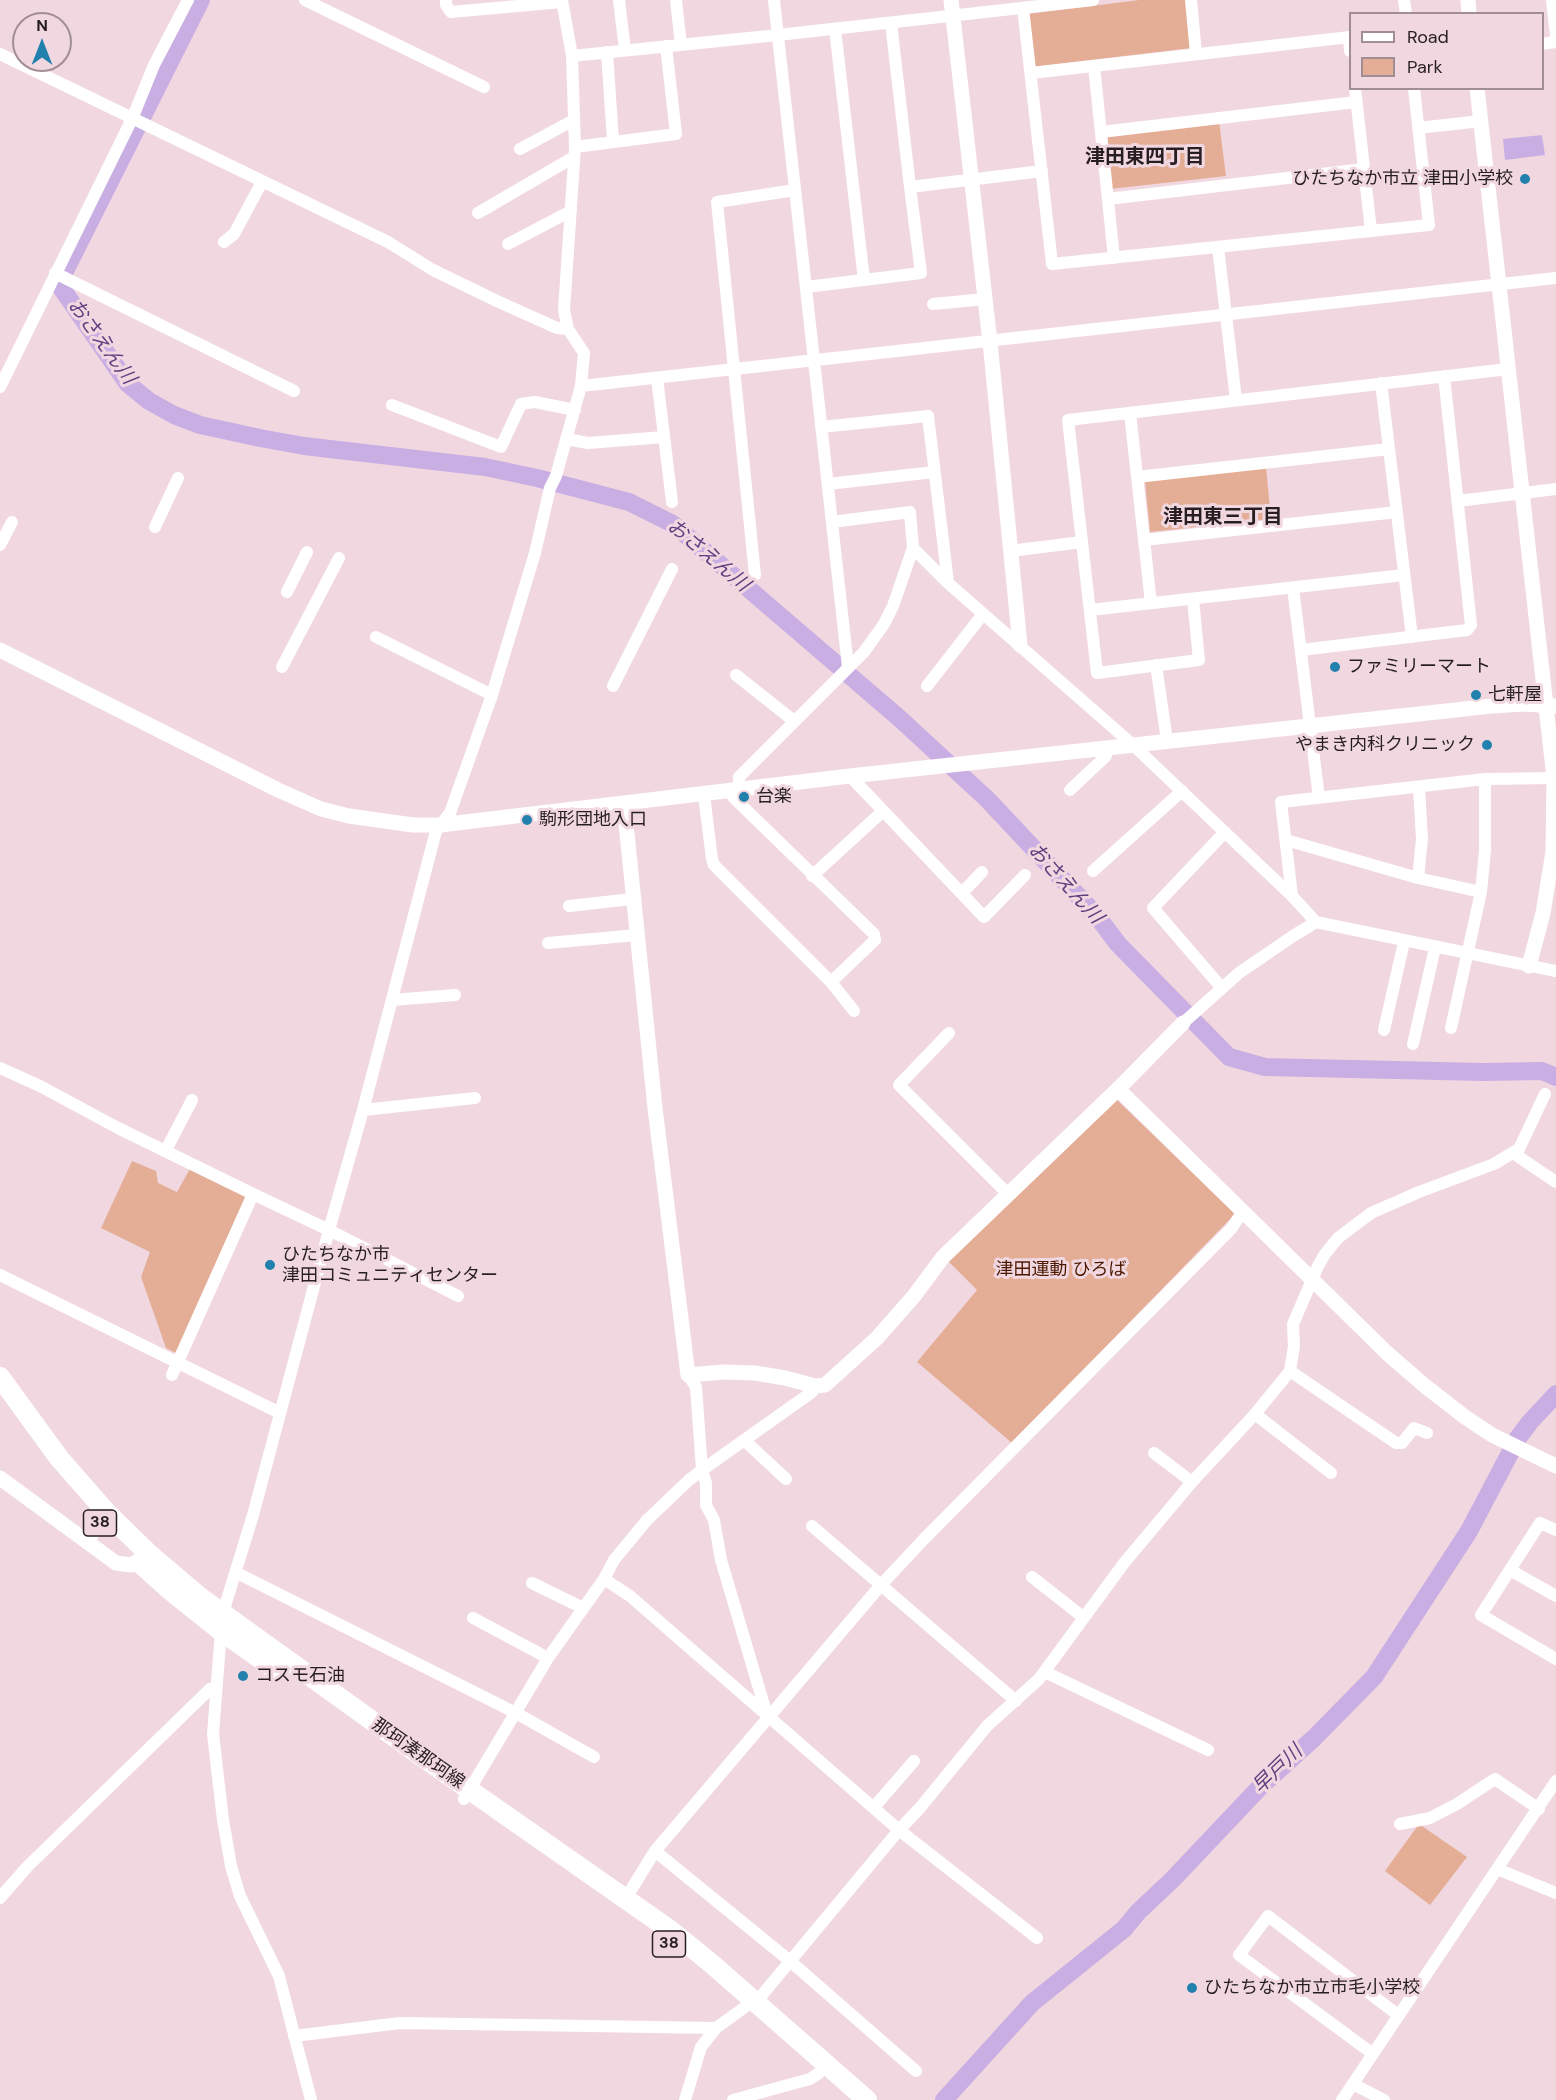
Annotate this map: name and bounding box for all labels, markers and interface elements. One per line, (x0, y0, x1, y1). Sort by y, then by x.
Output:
north arrow (12, 12, 72, 72)
legend (1349, 12, 1544, 90)
text: N (36, 15, 48, 36)
text: Road (1407, 25, 1449, 49)
text: Park (1407, 55, 1443, 79)
district label: 津田東四丁目 (1085, 146, 1205, 170)
place label: ひたちなか市立 津田小学校 (1292, 168, 1513, 190)
marker: ひたちなか市立 津田小学校 (1518, 172, 1532, 186)
water label: おさえん川 (62, 294, 140, 390)
district label: 津田東三丁目 (1163, 506, 1283, 530)
water label: おさえん川 (662, 515, 754, 597)
place label: ファミリーマート (1347, 656, 1491, 678)
marker: ファミリーマート (1328, 660, 1342, 674)
place label: 七軒屋 (1488, 684, 1542, 706)
marker: 七軒屋 (1469, 688, 1483, 702)
place label: やまき内科クリニック (1295, 734, 1475, 756)
marker: やまき内科クリニック (1480, 738, 1494, 752)
place label: 台楽 (756, 786, 792, 808)
marker: 台楽 (737, 790, 751, 804)
place label: 駒形団地入口 (539, 809, 647, 831)
marker: 駒形団地入口 (520, 813, 534, 827)
water label: おさえん川 (1023, 839, 1107, 929)
place label: ひたちなか市 津田コミュニティセンター (282, 1244, 498, 1286)
marker: ひたちなか市 津田コミュニティセンター (263, 1258, 277, 1272)
park label: 津田運動 ひろば (996, 1259, 1126, 1281)
road number: 38 (84, 1510, 116, 1536)
place label: コスモ石油 (255, 1665, 345, 1687)
marker: コスモ石油 (236, 1669, 250, 1683)
street label: 那珂湊那珂線 (368, 1714, 468, 1794)
water label: 早戸川 (1248, 1741, 1308, 1799)
road number: 38 (652, 1931, 686, 1957)
place label: ひたちなか市立市毛小学校 (1204, 1977, 1420, 1999)
marker: ひたちなか市立市毛小学校 (1185, 1981, 1199, 1995)

